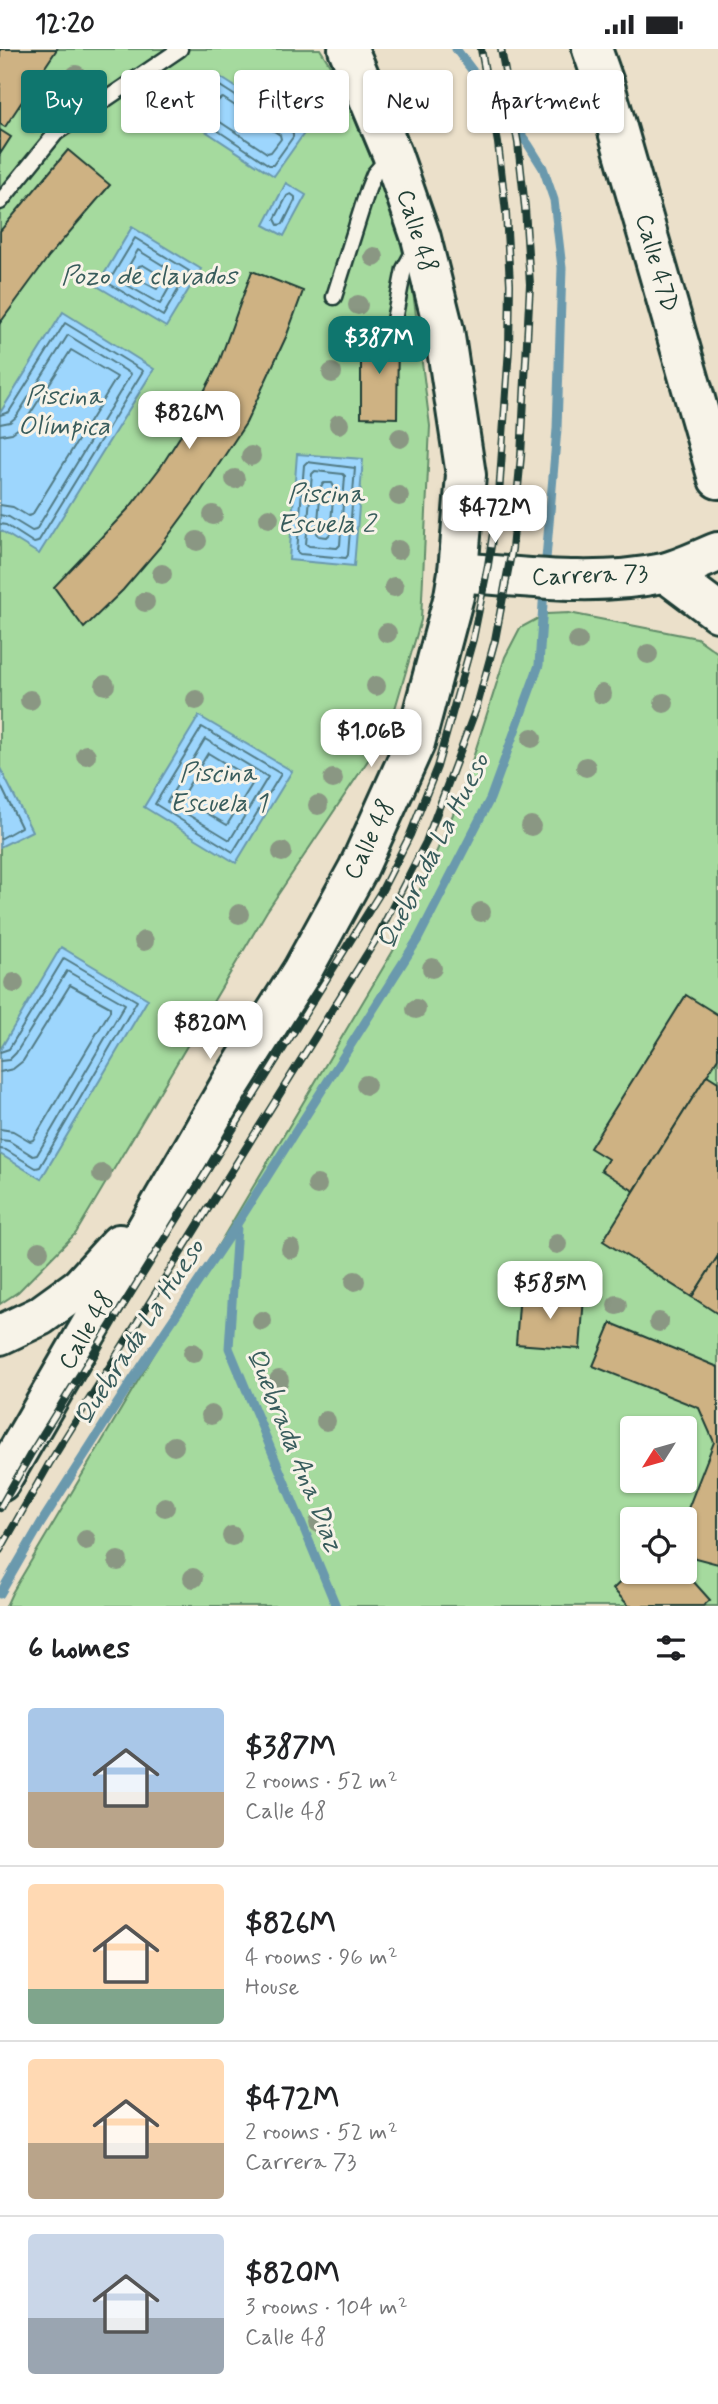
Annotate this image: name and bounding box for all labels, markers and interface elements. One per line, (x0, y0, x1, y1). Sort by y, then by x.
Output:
text: 12:20 (35, 8, 95, 42)
chip: Buy (21, 70, 107, 133)
chip: Rent (121, 70, 220, 133)
chip: Filters (234, 70, 349, 133)
chip: New (363, 70, 453, 133)
chip: Apartment (467, 70, 624, 133)
street label: Calle 48 (389, 186, 443, 276)
street label: Calle 47D (627, 210, 685, 316)
water label: Pozo de clavados (61, 260, 239, 294)
pin: $387M (330, 317, 428, 376)
text: $387M (344, 324, 414, 354)
water label: Piscina Olímpica (18, 380, 110, 444)
pin: $826M (140, 391, 238, 451)
text: $826M (154, 399, 224, 429)
water label: Piscina Escuela 2 (277, 478, 378, 542)
pin: $472M (446, 485, 544, 545)
text: $472M (459, 493, 531, 523)
street label: Carrera 73 (531, 558, 649, 594)
pin: $1.06B (314, 709, 428, 769)
text: $1.06B (337, 717, 405, 747)
water label: Quebrada La Hueso (370, 747, 499, 956)
water label: Piscina Escuela 1 (169, 757, 269, 821)
street label: Calle 48 (337, 795, 403, 885)
pin: $820M (161, 1002, 259, 1061)
text: $820M (174, 1009, 246, 1039)
water label: Quebrada La Hueso (67, 1232, 214, 1433)
pin: $585M (501, 1261, 599, 1321)
text: $585M (514, 1269, 586, 1299)
street label: Calle 48 (52, 1286, 122, 1376)
water label: Quebrada Ana Diaz (238, 1343, 350, 1557)
north arrow (620, 1416, 696, 1493)
map controls (620, 1416, 697, 1584)
button: locate (620, 1507, 697, 1584)
text: 6 homes (28, 1629, 130, 1668)
icon: filters (652, 1629, 690, 1667)
text: $387M (245, 1728, 336, 1767)
icon: home (84, 1736, 168, 1820)
text: 2 rooms · 52 m² (245, 1767, 398, 1797)
text: Calle 48 (245, 1797, 327, 1827)
text: $826M (245, 1904, 336, 1943)
icon: home (84, 1912, 168, 1996)
text: 4 rooms · 96 m² (245, 1943, 398, 1973)
text: House (245, 1973, 299, 2003)
text: $472M (245, 2079, 339, 2118)
icon: home (84, 2087, 168, 2171)
text: 2 rooms · 52 m² (245, 2118, 398, 2148)
text: Carrera 73 (245, 2148, 357, 2178)
text: $820M (245, 2254, 340, 2293)
icon: home (84, 2262, 168, 2346)
text: 3 rooms · 104 m² (245, 2293, 408, 2323)
text: Calle 48 (245, 2323, 327, 2353)

